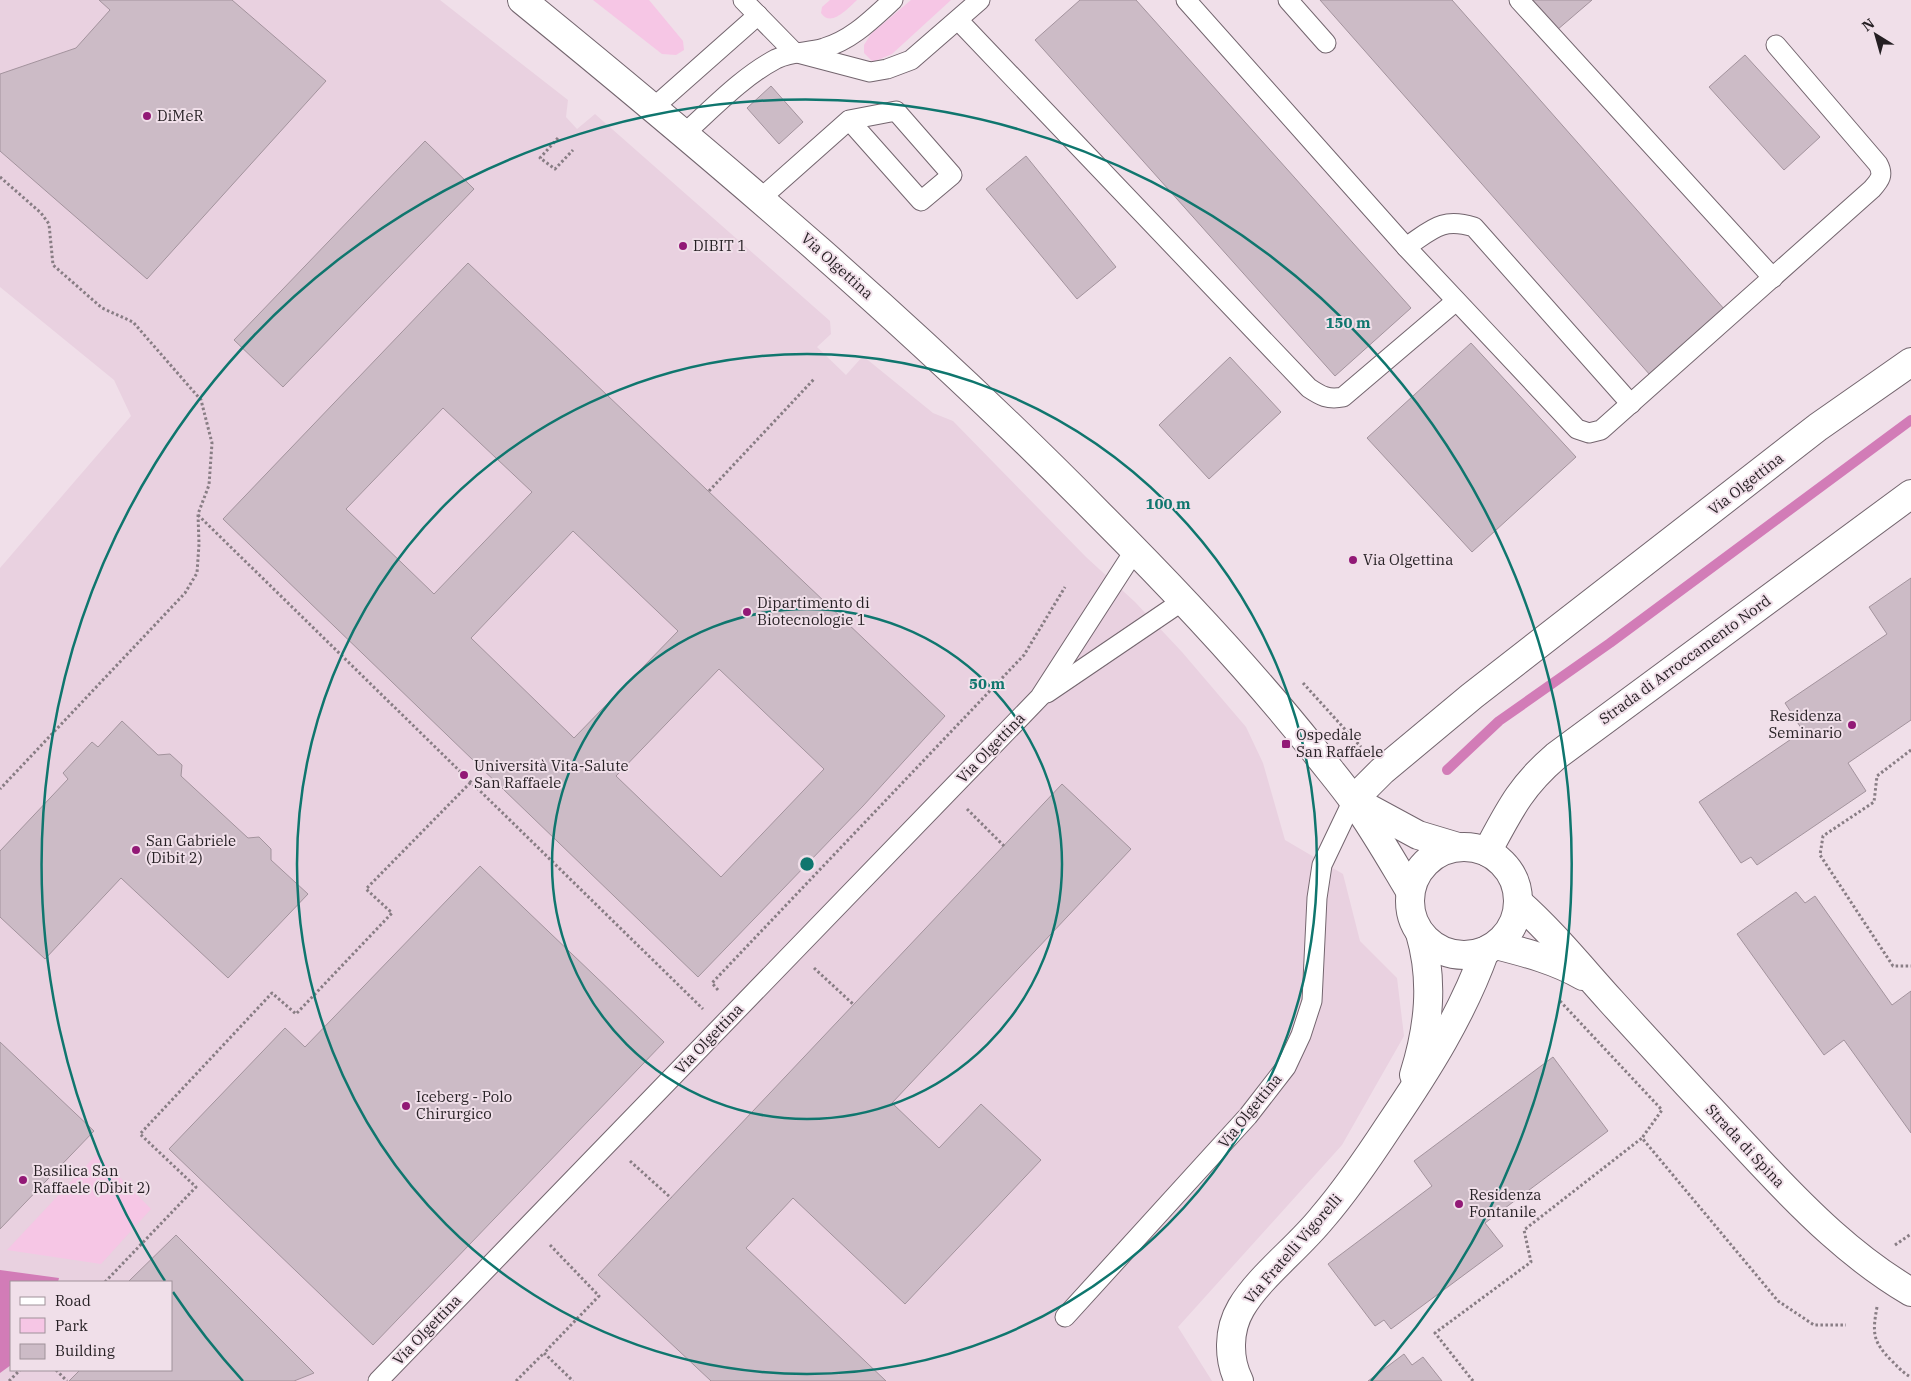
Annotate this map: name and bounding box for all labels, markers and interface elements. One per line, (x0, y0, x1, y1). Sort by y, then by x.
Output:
north arrow (1851, 10, 1901, 60)
text: N (1858, 14, 1878, 35)
place label: DiMeR (157, 106, 204, 125)
marker: DiMeR (141, 110, 153, 122)
street label: Via Olgettina (797, 228, 877, 303)
place label: DIBIT 1 (693, 236, 746, 255)
marker: DIBIT 1 (677, 240, 689, 252)
text: 150 m (1325, 313, 1371, 332)
street label: Via Olgettina (1704, 448, 1787, 519)
text: 100 m (1145, 494, 1191, 513)
place label: Via Olgettina (1363, 550, 1453, 569)
marker: Via Olgettina (1347, 554, 1359, 566)
street label: Strada di Arroccamento Nord (1595, 591, 1774, 728)
place label: Dipartimento di Biotecnologie 1 (757, 593, 870, 629)
marker: Dipartimento di Biotecnologie 1 (741, 606, 753, 618)
text: 50 m (969, 674, 1005, 693)
place label: Residenza Seminario (1769, 706, 1842, 742)
street label: Via Olgettina (952, 709, 1029, 787)
marker: Residenza Seminario (1846, 719, 1858, 731)
place label: Ospedale San Raffaele (1296, 725, 1383, 761)
marker: Ospedale San Raffaele (1280, 738, 1292, 750)
place label: Università Vita-Salute San Raffaele (474, 756, 629, 792)
marker: Università Vita-Salute San Raffaele (458, 769, 470, 781)
place label: San Gabriele (Dibit 2) (146, 831, 236, 867)
marker: San Gabriele (Dibit 2) (130, 844, 142, 856)
centre of rings (798, 855, 816, 873)
street label: Via Olgettina (670, 1000, 747, 1078)
street label: Via Olgettina (1214, 1070, 1285, 1152)
place label: Iceberg - Polo Chirurgico (416, 1087, 512, 1123)
marker: Iceberg - Polo Chirurgico (400, 1100, 412, 1112)
street label: Strada di Spina (1702, 1100, 1789, 1191)
place label: Basilica San Raffaele (Dibit 2) (33, 1161, 150, 1197)
marker: Basilica San Raffaele (Dibit 2) (17, 1174, 29, 1186)
place label: Residenza Fontanile (1469, 1185, 1542, 1221)
street label: Via Fratelli Vigorelli (1240, 1190, 1346, 1308)
marker: Residenza Fontanile (1453, 1198, 1465, 1210)
legend (10, 1281, 172, 1371)
text: Road (55, 1291, 91, 1310)
street label: Via Olgettina (388, 1291, 465, 1369)
text: Park (55, 1316, 88, 1335)
text: Building (55, 1341, 115, 1360)

